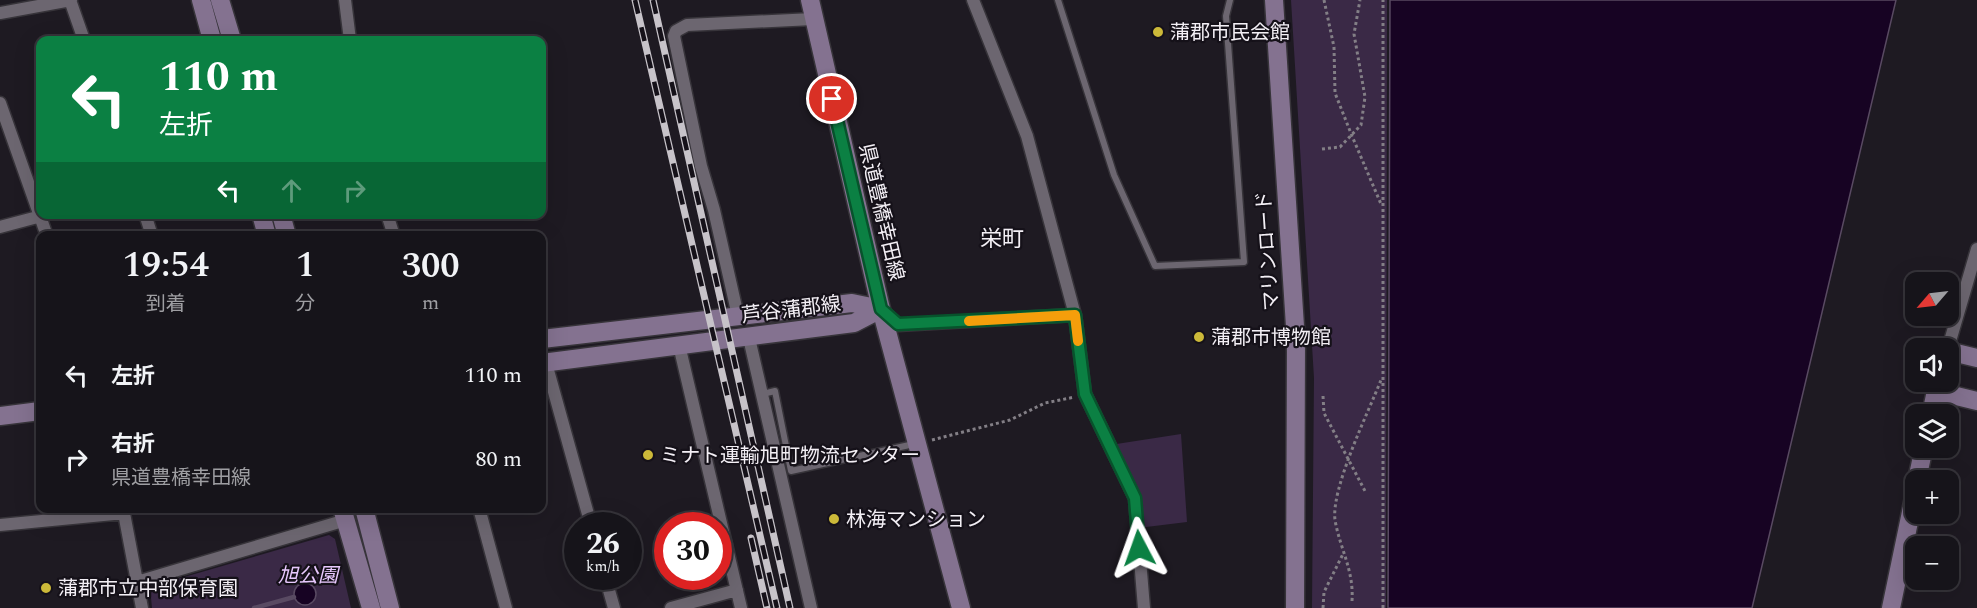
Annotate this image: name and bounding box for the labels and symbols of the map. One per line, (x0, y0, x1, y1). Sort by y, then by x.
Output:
place label: 蒲郡市民会館 (1170, 18, 1290, 48)
marker: 蒲郡市民会館 (1151, 25, 1165, 39)
pin (806, 73, 857, 124)
street label: 県道豊橋幸田線 (851, 141, 911, 284)
street label: マリンロード (1249, 190, 1287, 312)
district label: 栄町 (980, 223, 1024, 256)
north arrow (1905, 272, 1959, 326)
street label: 芦谷蒲郡線 (740, 289, 843, 331)
place label: 蒲郡市博物館 (1211, 323, 1331, 353)
marker: 蒲郡市博物館 (1192, 330, 1206, 344)
place label: ミナト運輸旭町物流センター (660, 441, 920, 471)
marker: ミナト運輸旭町物流センター (641, 448, 655, 462)
place label: 林海マンション (846, 505, 986, 535)
speed limit sign: 30 (654, 512, 732, 590)
marker: 林海マンション (827, 512, 841, 526)
position arrow (1107, 516, 1171, 580)
park label: 旭公園 (278, 561, 341, 591)
place label: 蒲郡市立中部保育園 (58, 574, 238, 604)
marker: 蒲郡市立中部保育園 (39, 581, 53, 595)

